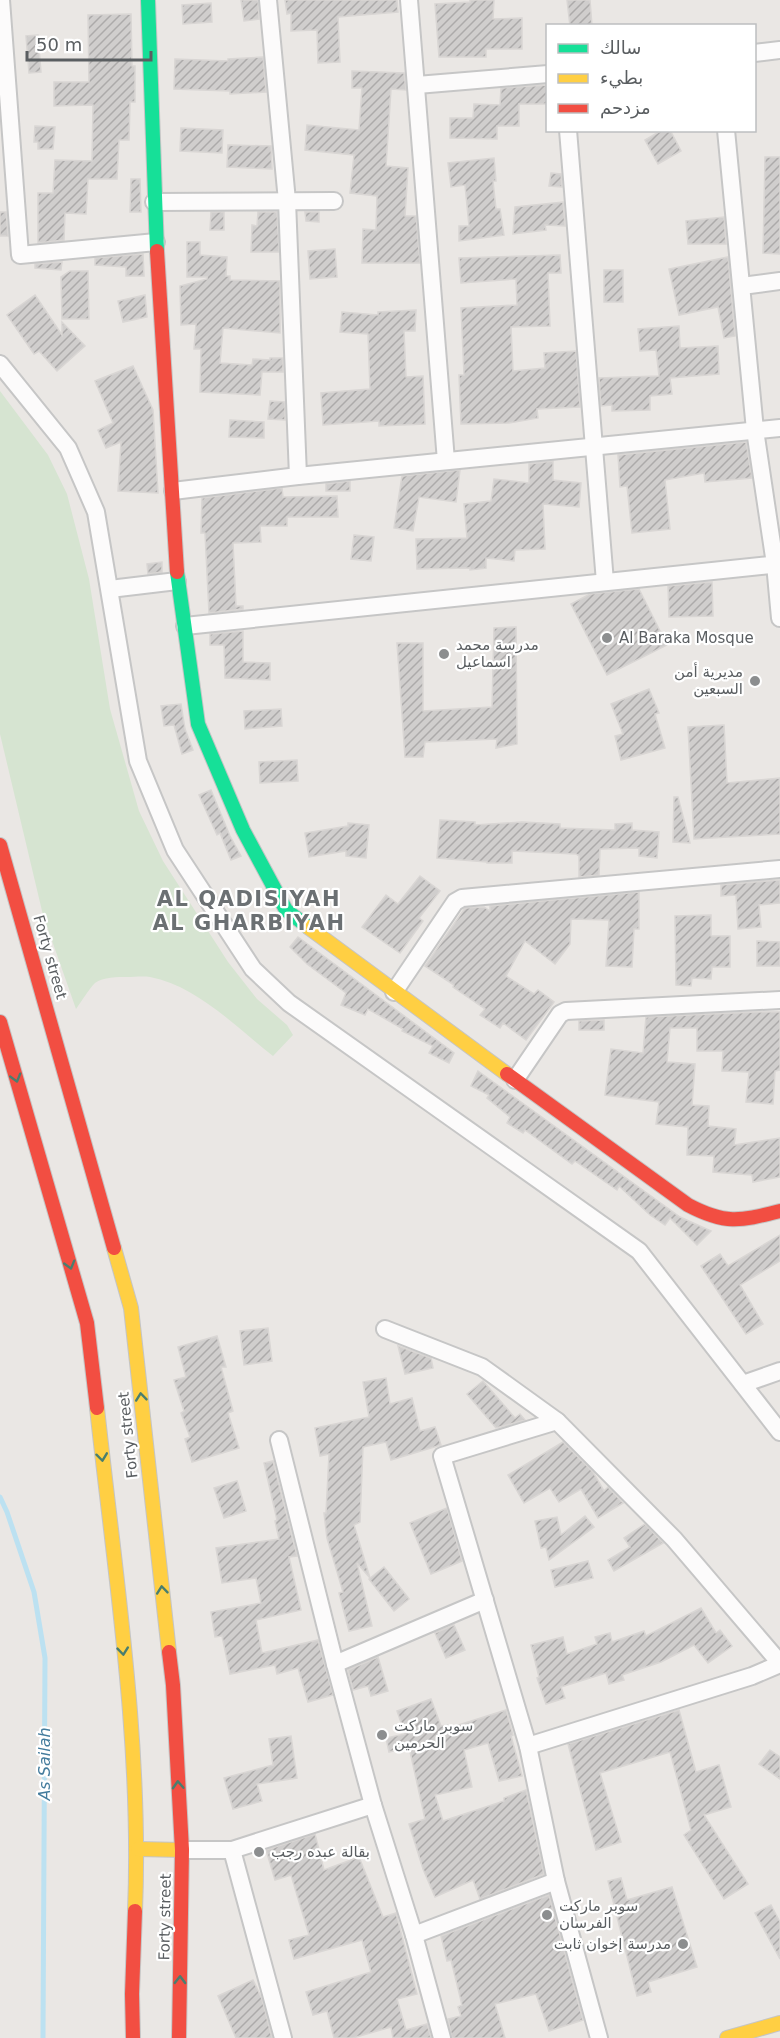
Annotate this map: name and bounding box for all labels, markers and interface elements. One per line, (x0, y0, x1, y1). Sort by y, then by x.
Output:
scale bar (27, 24, 152, 62)
legend (546, 24, 756, 132)
text: 50 m (36, 34, 82, 55)
text: سالك (600, 37, 641, 58)
text: بطيء (600, 67, 643, 89)
text: مزدحم (600, 97, 651, 119)
place label: Al Baraka Mosque (619, 629, 754, 647)
marker: Al Baraka Mosque (600, 631, 614, 645)
place label: مدرسة محمد اسماعيل (456, 636, 539, 671)
marker: مدرسة محمد اسماعيل (437, 647, 451, 661)
place label: مديرية أمن السبعين (674, 662, 743, 698)
marker: مديرية أمن السبعين (748, 674, 762, 688)
district label: AL QADISIYAH AL GHARBIYAH (152, 887, 346, 935)
street label: Forty street (29, 913, 71, 1001)
one-way arrow (9, 1072, 21, 1083)
one-way arrow (63, 1259, 75, 1270)
street label: Forty street (114, 1391, 141, 1479)
one-way arrow (135, 1392, 148, 1401)
one-way arrow (95, 1453, 108, 1462)
one-way arrow (156, 1586, 169, 1595)
one-way arrow (117, 1646, 129, 1656)
place label: سوبر ماركت الحرمين (394, 1717, 473, 1752)
water label: As Sailah (35, 1727, 54, 1802)
marker: سوبر ماركت الحرمين (375, 1728, 389, 1742)
one-way arrow (172, 1780, 185, 1789)
place label: بقالة عبده رجب (271, 1843, 370, 1861)
marker: بقالة عبده رجب (252, 1845, 266, 1859)
street label: Forty street (155, 1873, 175, 1961)
place label: سوبر ماركت الفرسان (559, 1897, 638, 1932)
marker: سوبر ماركت الفرسان (540, 1908, 554, 1922)
place label: مدرسة إخوان ثابت (554, 1935, 671, 1953)
marker: مدرسة إخوان ثابت (676, 1937, 690, 1951)
one-way arrow (174, 1975, 186, 1984)

